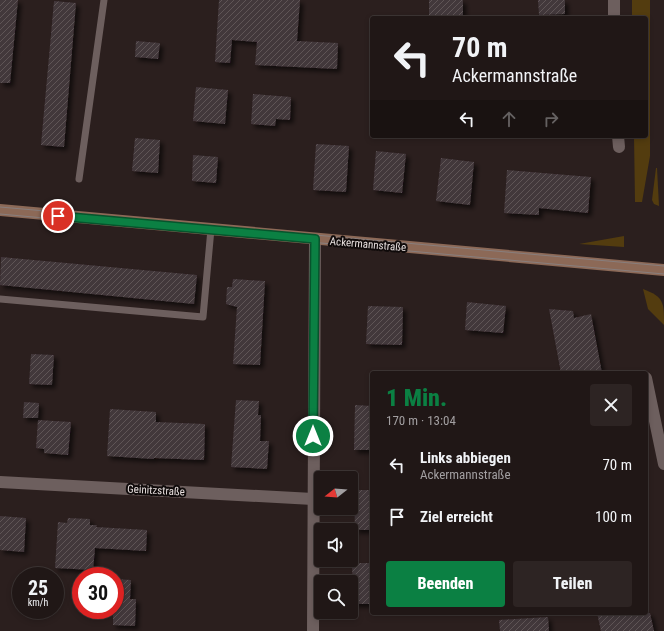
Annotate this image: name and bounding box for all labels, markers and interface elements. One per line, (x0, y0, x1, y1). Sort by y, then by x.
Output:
text: 70 m (452, 31, 508, 64)
icon: left (386, 32, 438, 84)
text: Ackermannstraße (452, 65, 577, 86)
icon: left (456, 108, 478, 130)
icon: ahead (498, 108, 520, 130)
icon: right (540, 108, 562, 130)
pin (41, 199, 75, 233)
icon: arrive (47, 205, 69, 227)
street label: Ackermannstraße (329, 235, 407, 254)
text: 1 Min. (386, 384, 447, 412)
button: close (590, 384, 632, 426)
text: 170 m · 13:04 (386, 413, 456, 428)
position arrow (292, 415, 334, 457)
text: Links abbiegen (420, 449, 511, 467)
icon: left (386, 454, 408, 476)
text: 70 m (602, 456, 632, 474)
text: Ackermannstraße (420, 467, 511, 482)
north arrow (314, 471, 358, 515)
map controls (314, 471, 358, 619)
street label: Geinitzstraße (127, 482, 185, 499)
icon: arrive (386, 506, 408, 528)
text: Ziel erreicht (420, 508, 493, 526)
text: 100 m (595, 508, 632, 526)
button: sound (314, 523, 358, 567)
button: Beenden (386, 561, 505, 607)
button: Teilen (513, 561, 632, 607)
speed limit sign: 30 (72, 567, 124, 619)
button: search (314, 575, 358, 619)
text: 25 (28, 576, 48, 600)
text: km/h (28, 597, 48, 608)

